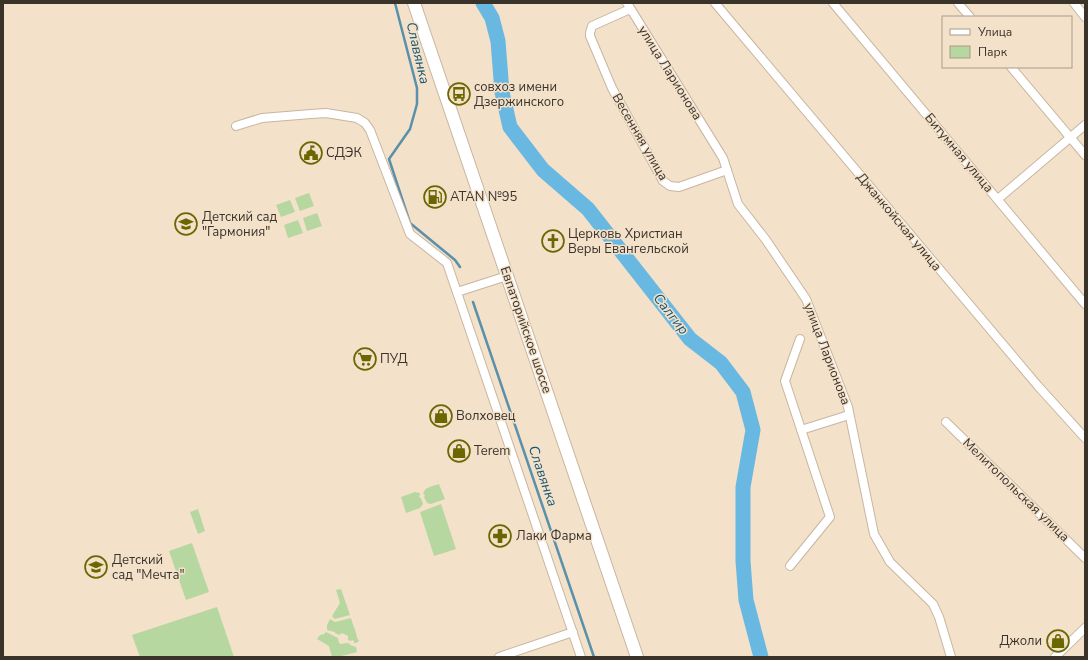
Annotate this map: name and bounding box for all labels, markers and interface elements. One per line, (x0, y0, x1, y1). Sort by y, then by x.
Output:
legend (942, 16, 1072, 68)
water label: Славянка (402, 20, 434, 86)
street label: улица Ларионова (634, 22, 706, 124)
text: Улица (977, 24, 1012, 40)
text: Парк (978, 44, 1008, 60)
place label: совхоз имени Дзержинского (474, 78, 564, 111)
bus stop icon: совхоз имени Дзержинского (446, 81, 472, 107)
street label: Весенняя улица (608, 90, 672, 184)
street label: Битумная улица (920, 109, 998, 197)
public building icon: СДЭК (298, 140, 324, 166)
place label: СДЭК (326, 144, 363, 162)
street label: Джанкойская улица (852, 169, 946, 275)
fuel station icon: ATAN №95 (422, 184, 448, 210)
place label: ATAN №95 (450, 188, 518, 206)
place label: Детский сад "Гармония" (202, 208, 278, 241)
school or university icon: Детский сад "Гармония" (173, 211, 199, 237)
place label: Церковь Христиан Веры Евангельской (568, 225, 689, 258)
church icon: Церковь Христиан Веры Евангельской (540, 228, 566, 254)
street label: Евпаторийское шоссе (496, 264, 556, 396)
water label: Салгир (649, 289, 693, 339)
street label: улица Ларионова (799, 300, 855, 408)
supermarket icon: ПУД (352, 346, 378, 372)
place label: ПУД (380, 350, 408, 368)
shop icon: Волховец (428, 403, 454, 429)
place label: Волховец (456, 407, 516, 425)
street label: Мелитопольская улица (959, 434, 1073, 546)
shop icon: Terem (446, 438, 472, 464)
place label: Terem (474, 442, 510, 460)
water label: Славянка (524, 443, 562, 509)
pharmacy icon: Лаки Фарма (487, 523, 513, 549)
place label: Лаки Фарма (516, 527, 592, 545)
place label: Детский сад "Мечта" (112, 551, 184, 584)
school or university icon: Детский сад "Мечта" (83, 554, 109, 580)
shop icon: Джоли (1045, 628, 1071, 654)
place label: Джоли (999, 632, 1042, 650)

